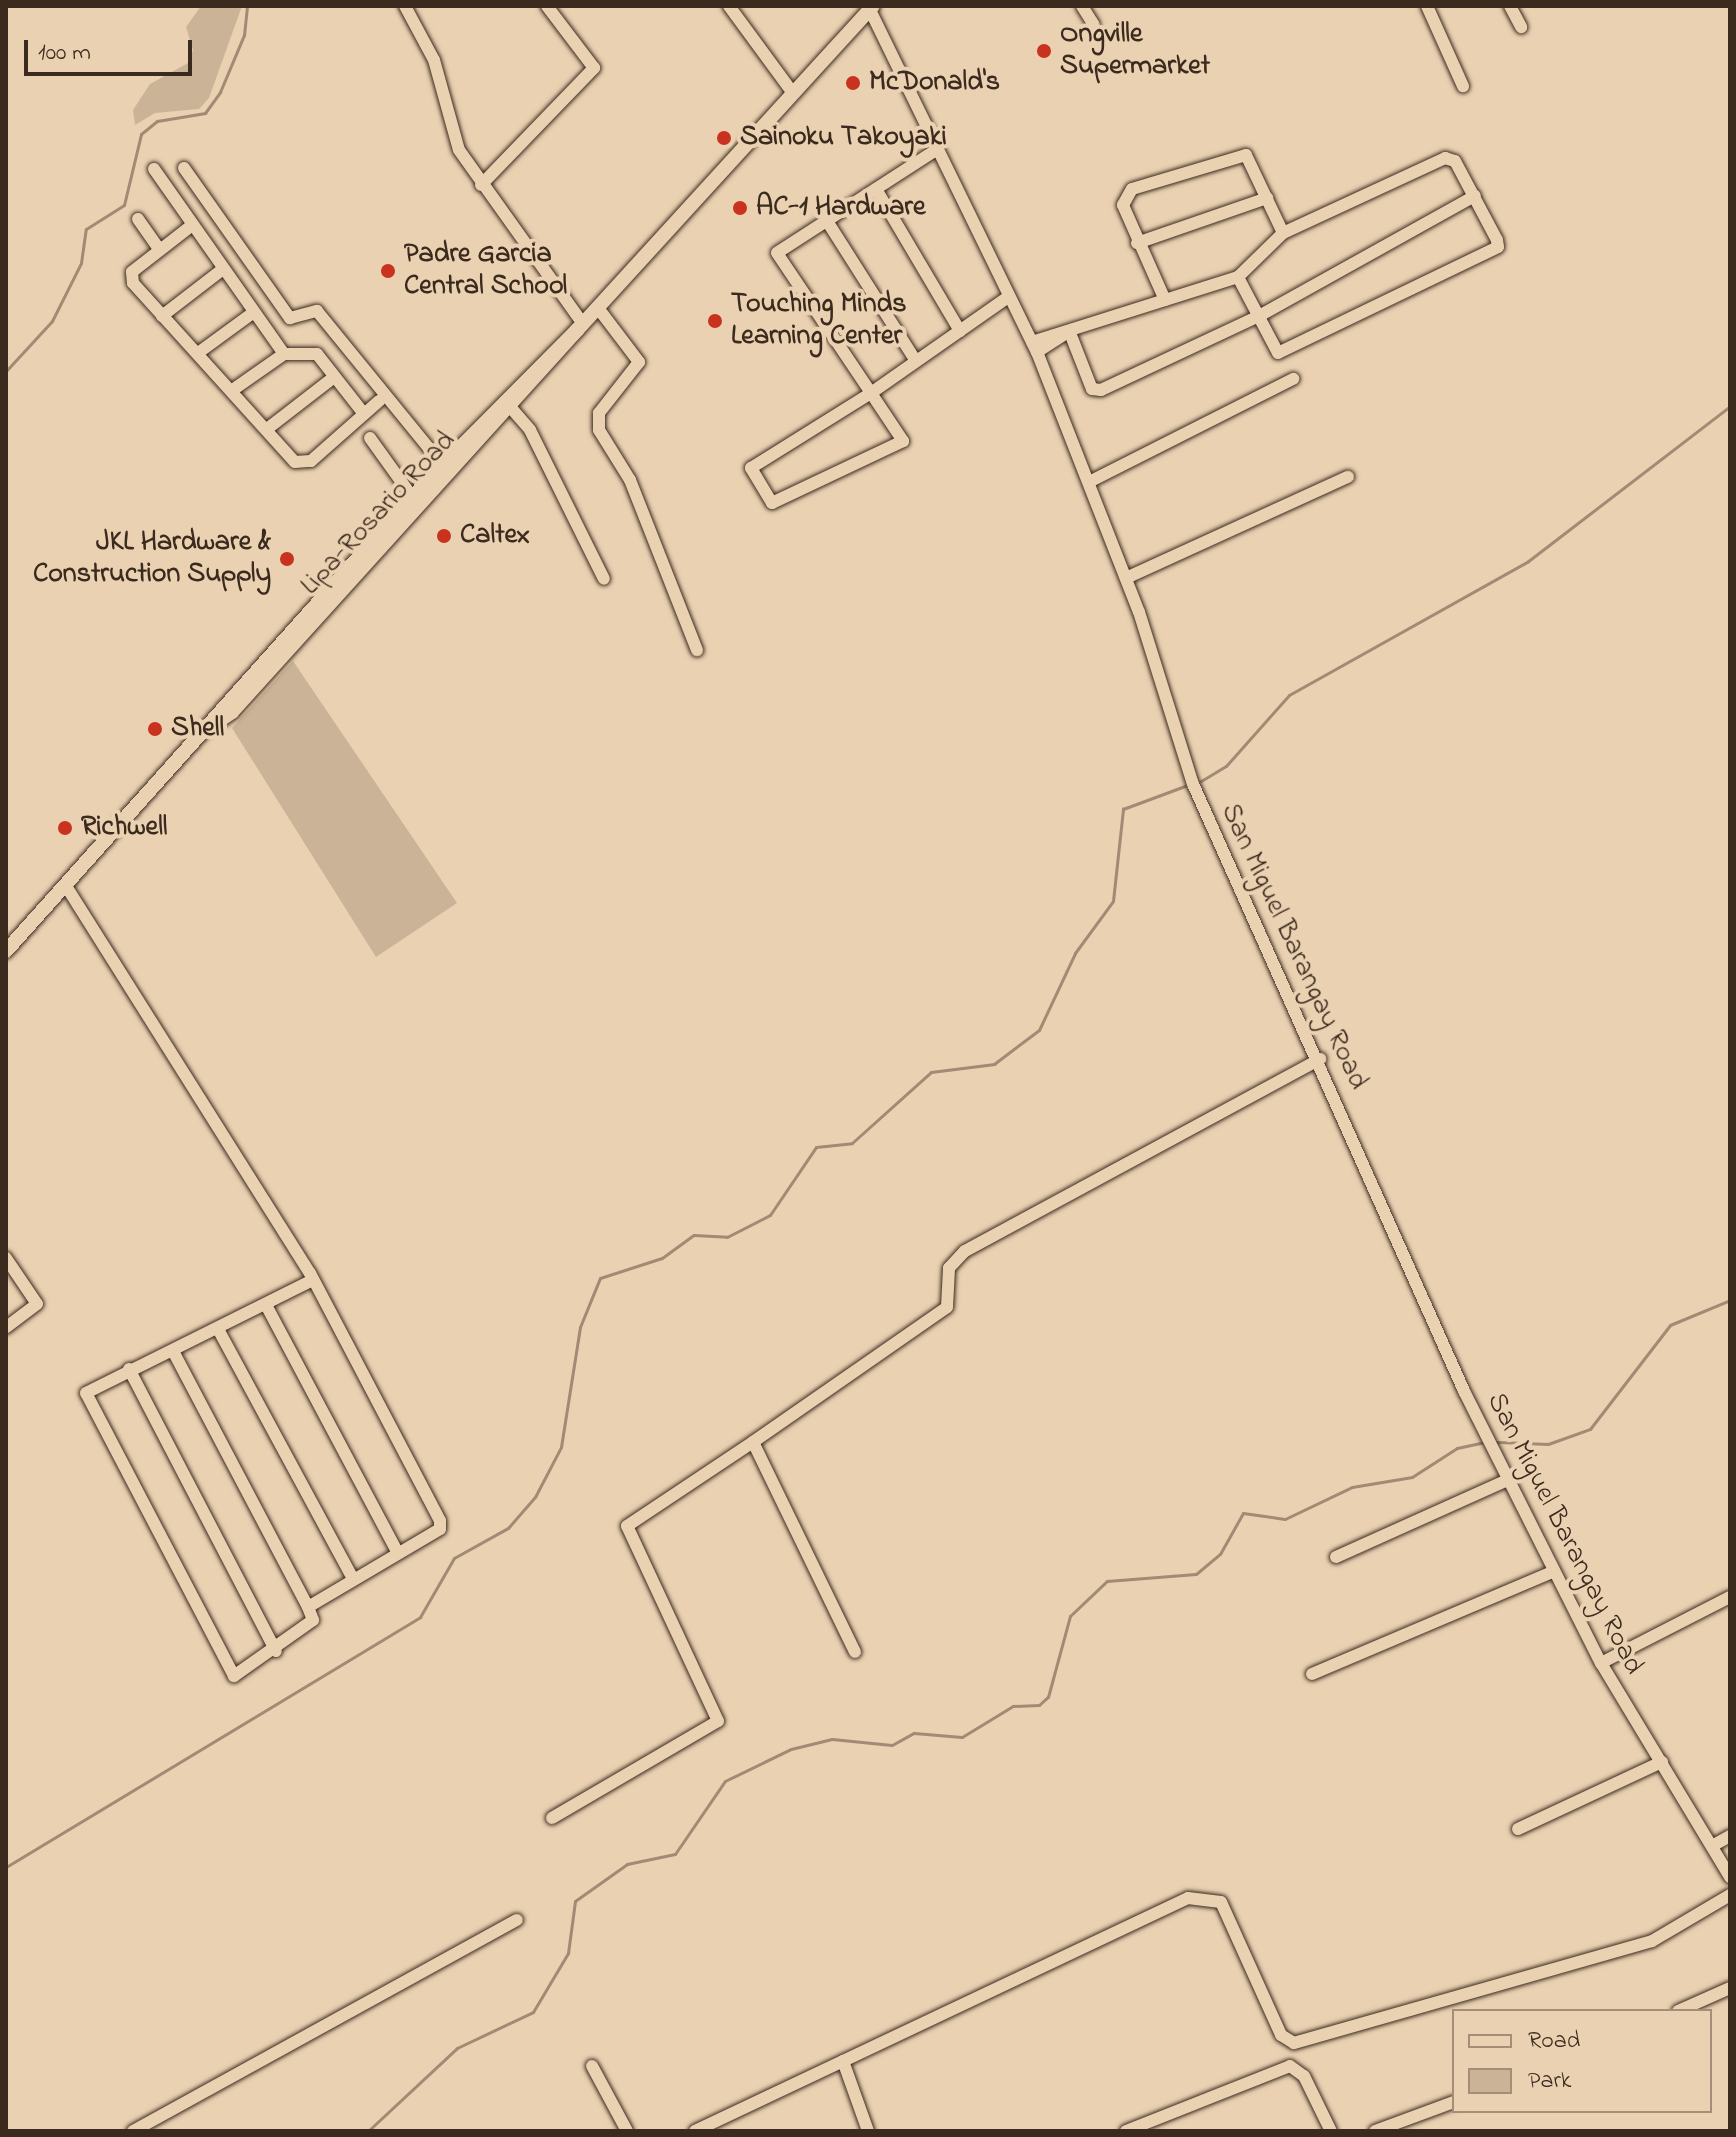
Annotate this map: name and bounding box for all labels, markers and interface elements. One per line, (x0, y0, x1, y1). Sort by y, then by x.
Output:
place label: Ongville Supermarket (1060, 18, 1210, 84)
scale bar (28, 24, 196, 74)
text: 100 m (38, 36, 91, 71)
marker: Ongville Supermarket (1035, 42, 1053, 60)
place label: McDonald's (869, 66, 1000, 100)
marker: McDonald's (844, 74, 862, 92)
place label: Sainoku Takoyaki (740, 121, 947, 155)
marker: Sainoku Takoyaki (715, 129, 733, 147)
place label: AC-1 Hardware (756, 191, 926, 225)
marker: AC-1 Hardware (731, 199, 749, 217)
place label: Padre Garcia Central School (404, 238, 567, 304)
marker: Padre Garcia Central School (379, 262, 397, 280)
place label: Touching Minds Learning Center (731, 288, 906, 354)
marker: Touching Minds Learning Center (706, 312, 724, 330)
street label: Lipa-Rosario Road (294, 425, 464, 603)
place label: Caltex (460, 519, 530, 553)
place label: JKL Hardware & Construction Supply (33, 526, 271, 592)
marker: Caltex (435, 527, 453, 545)
marker: JKL Hardware & Construction Supply (278, 550, 296, 568)
place label: Shell (171, 712, 224, 746)
marker: Shell (146, 720, 164, 738)
street label: San Miguel Barangay Road (1212, 799, 1374, 1095)
place label: Richwell (81, 811, 168, 845)
marker: Richwell (56, 819, 74, 837)
street label: San Miguel Barangay Road (1478, 1388, 1650, 1680)
legend (1452, 2009, 1712, 2113)
text: Road (1528, 2024, 1580, 2059)
text: Park (1528, 2064, 1571, 2099)

